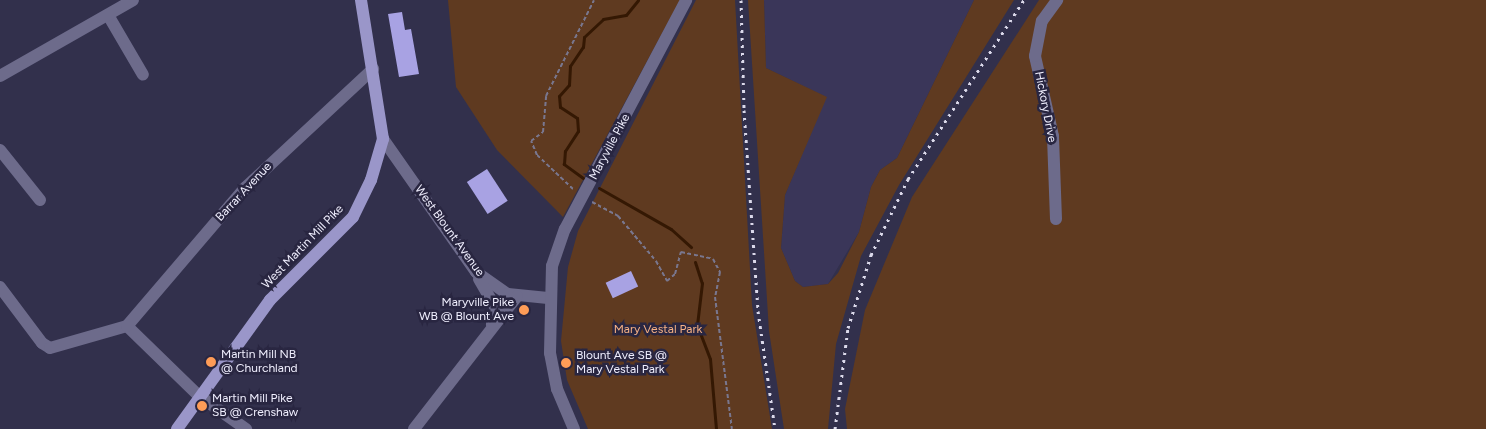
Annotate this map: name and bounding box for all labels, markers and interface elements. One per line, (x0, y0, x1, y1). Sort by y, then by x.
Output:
street label: Hickory Drive (1031, 70, 1059, 144)
street label: Maryville Pike (587, 112, 633, 182)
street label: Barrar Avenue (213, 160, 275, 224)
street label: West Blount Avenue (411, 183, 487, 279)
street label: West Martin Mill Pike (259, 202, 347, 292)
place label: Maryville Pike WB @ Blount Ave (419, 296, 514, 324)
marker: Maryville Pike WB @ Blount Ave (518, 304, 530, 316)
park label: Mary Vestal Park (614, 323, 702, 337)
place label: Martin Mill NB @ Churchland (221, 348, 298, 376)
place label: Blount Ave SB @ Mary Vestal Park (576, 349, 667, 377)
marker: Martin Mill NB @ Churchland (205, 356, 217, 368)
marker: Blount Ave SB @ Mary Vestal Park (560, 357, 572, 369)
place label: Martin Mill Pike SB @ Crenshaw (212, 392, 298, 420)
marker: Martin Mill Pike SB @ Crenshaw (196, 400, 208, 412)

